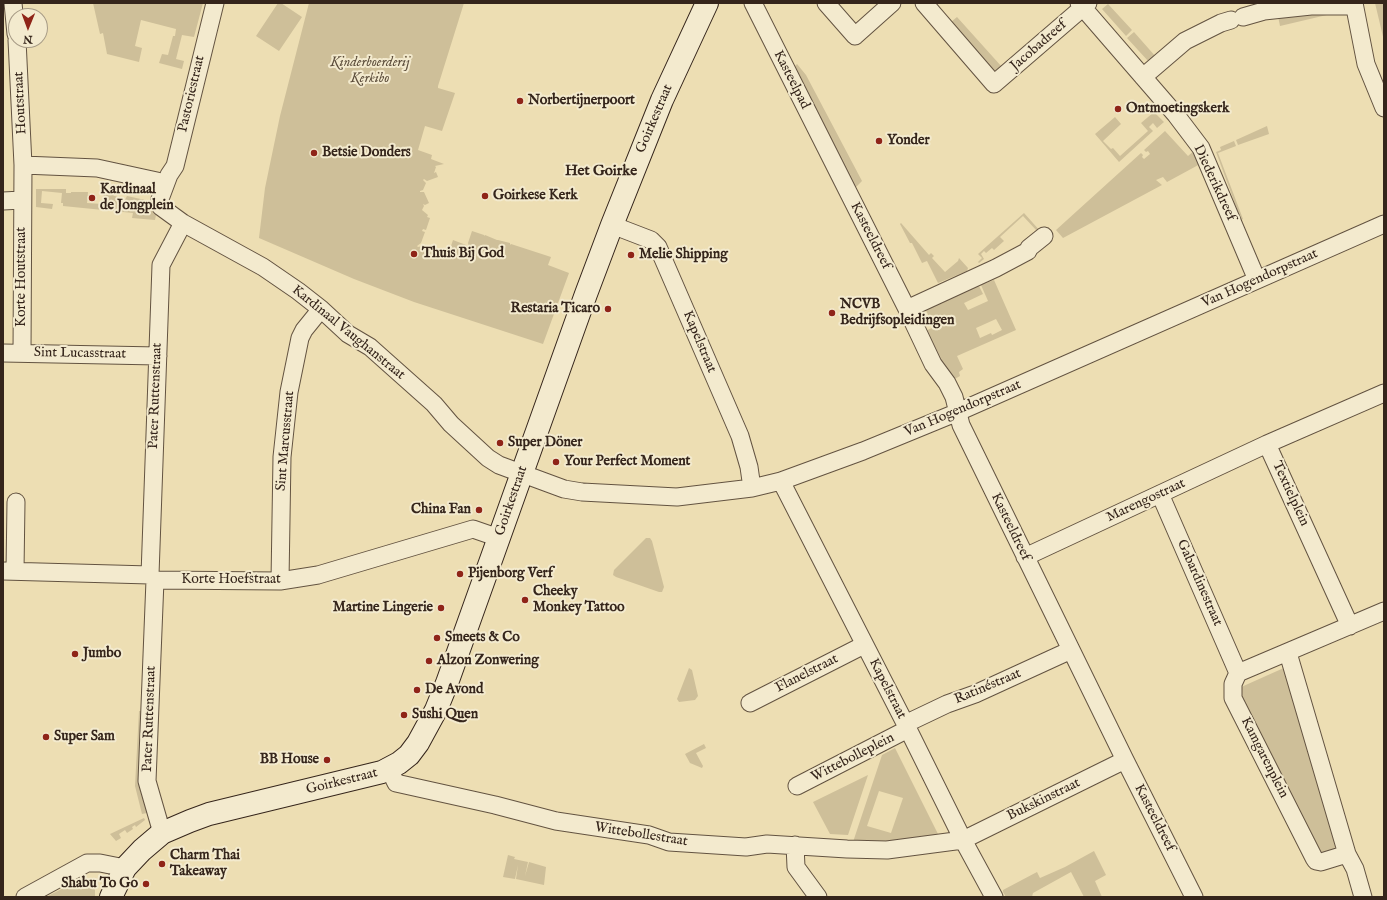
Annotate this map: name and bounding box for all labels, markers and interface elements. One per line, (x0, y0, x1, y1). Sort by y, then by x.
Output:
north arrow (8, 8, 48, 48)
street label: Jacobadreef (1007, 17, 1071, 75)
text: N (23, 32, 33, 46)
street label: Kasteelpad (769, 48, 813, 112)
street label: Pastoriestraat (175, 54, 209, 134)
park label: Kinderboerderij Kerkibo (330, 55, 410, 88)
street label: Houtstraat (11, 71, 31, 135)
street label: Goirkestraat (633, 82, 677, 156)
place label: Norbertijnerpoort (528, 93, 635, 109)
marker: Norbertijnerpoort (515, 96, 525, 106)
place label: Ontmoetingskerk (1126, 101, 1229, 117)
marker: Ontmoetingskerk (1113, 104, 1123, 114)
place label: Yonder (887, 133, 930, 149)
marker: Yonder (874, 136, 884, 146)
street label: Diederikdreef (1189, 142, 1239, 224)
place label: Betsie Donders (322, 145, 411, 161)
marker: Betsie Donders (309, 148, 319, 158)
district label: Het Goirke (565, 163, 637, 181)
place label: Kardinaal de Jongplein (100, 182, 174, 214)
place label: Goirkese Kerk (493, 188, 578, 204)
marker: Goirkese Kerk (480, 191, 490, 201)
marker: Kardinaal de Jongplein (87, 193, 97, 203)
street label: Kasteeldreef (846, 200, 894, 272)
street label: Korte Houtstraat (14, 227, 30, 327)
place label: Thuis Bij God (422, 246, 504, 262)
street label: Van Hogendorpstraat (1199, 246, 1321, 312)
place label: Melie Shipping (639, 247, 728, 263)
marker: Thuis Bij God (409, 249, 419, 259)
marker: Melie Shipping (626, 250, 636, 260)
street label: Kardinaal Vaughanstraat (288, 282, 408, 384)
place label: NCVB Bedrijfsopleidingen (840, 297, 954, 330)
place label: Restaria Ticaro (511, 301, 600, 317)
marker: Restaria Ticaro (603, 304, 613, 314)
street label: Kapelstraat (678, 308, 720, 376)
marker: NCVB Bedrijfsopleidingen (827, 308, 837, 318)
street label: Pater Ruttenstraat (146, 342, 166, 450)
street label: Sint Lucasstraat (34, 345, 126, 363)
street label: Van Hogendorpstraat (902, 377, 1024, 441)
street label: Sint Marcusstraat (273, 390, 299, 492)
place label: Super Döner (508, 435, 582, 451)
marker: Super Döner (495, 438, 505, 448)
place label: Your Perfect Moment (564, 454, 690, 470)
marker: Your Perfect Moment (551, 457, 561, 467)
street label: Textielplein (1268, 459, 1312, 529)
street label: Goirkestraat (492, 464, 532, 538)
street label: Marengostraat (1104, 475, 1188, 527)
street label: Kasteeldreef (986, 490, 1034, 564)
place label: China Fan (411, 502, 471, 518)
marker: China Fan (474, 505, 484, 515)
street label: Gabardinestraat (1172, 537, 1226, 629)
place label: Pijenborg Verf (468, 566, 553, 582)
marker: Pijenborg Verf (455, 569, 465, 579)
street label: Korte Hoefstraat (181, 572, 281, 588)
place label: Cheeky Monkey Tattoo (533, 584, 625, 616)
marker: Cheeky Monkey Tattoo (520, 595, 530, 605)
place label: Martine Lingerie (333, 600, 433, 616)
marker: Martine Lingerie (436, 603, 446, 613)
place label: Smeets & Co (445, 630, 520, 646)
marker: Smeets & Co (432, 633, 442, 643)
place label: Jumbo (83, 646, 121, 662)
marker: Jumbo (70, 649, 80, 659)
street label: Flanelstraat (773, 651, 841, 697)
place label: Alzon Zonwering (437, 653, 539, 669)
marker: Alzon Zonwering (424, 656, 434, 666)
street label: Kapelstraat (865, 656, 909, 722)
street label: Pater Ruttenstraat (140, 665, 160, 773)
street label: Ratinéstraat (952, 665, 1024, 709)
place label: De Avond (425, 682, 483, 698)
marker: De Avond (412, 685, 422, 695)
place label: Sushi Quen (412, 707, 478, 723)
marker: Sushi Quen (399, 710, 409, 720)
street label: Kamgarenplein (1236, 715, 1292, 801)
place label: Super Sam (54, 729, 115, 745)
street label: Wittebolleplein (809, 730, 897, 786)
marker: Super Sam (41, 732, 51, 742)
place label: BB House (260, 752, 319, 768)
marker: BB House (322, 755, 332, 765)
street label: Goirkestraat (305, 765, 379, 799)
street label: Bukskinstraat (1005, 775, 1083, 825)
street label: Kasteeldreef (1130, 782, 1178, 854)
street label: Wittebollestraat (593, 819, 689, 851)
place label: Charm Thai Takeaway (170, 848, 240, 880)
marker: Charm Thai Takeaway (157, 859, 167, 869)
place label: Shabu To Go (61, 876, 138, 892)
marker: Shabu To Go (141, 879, 151, 889)

